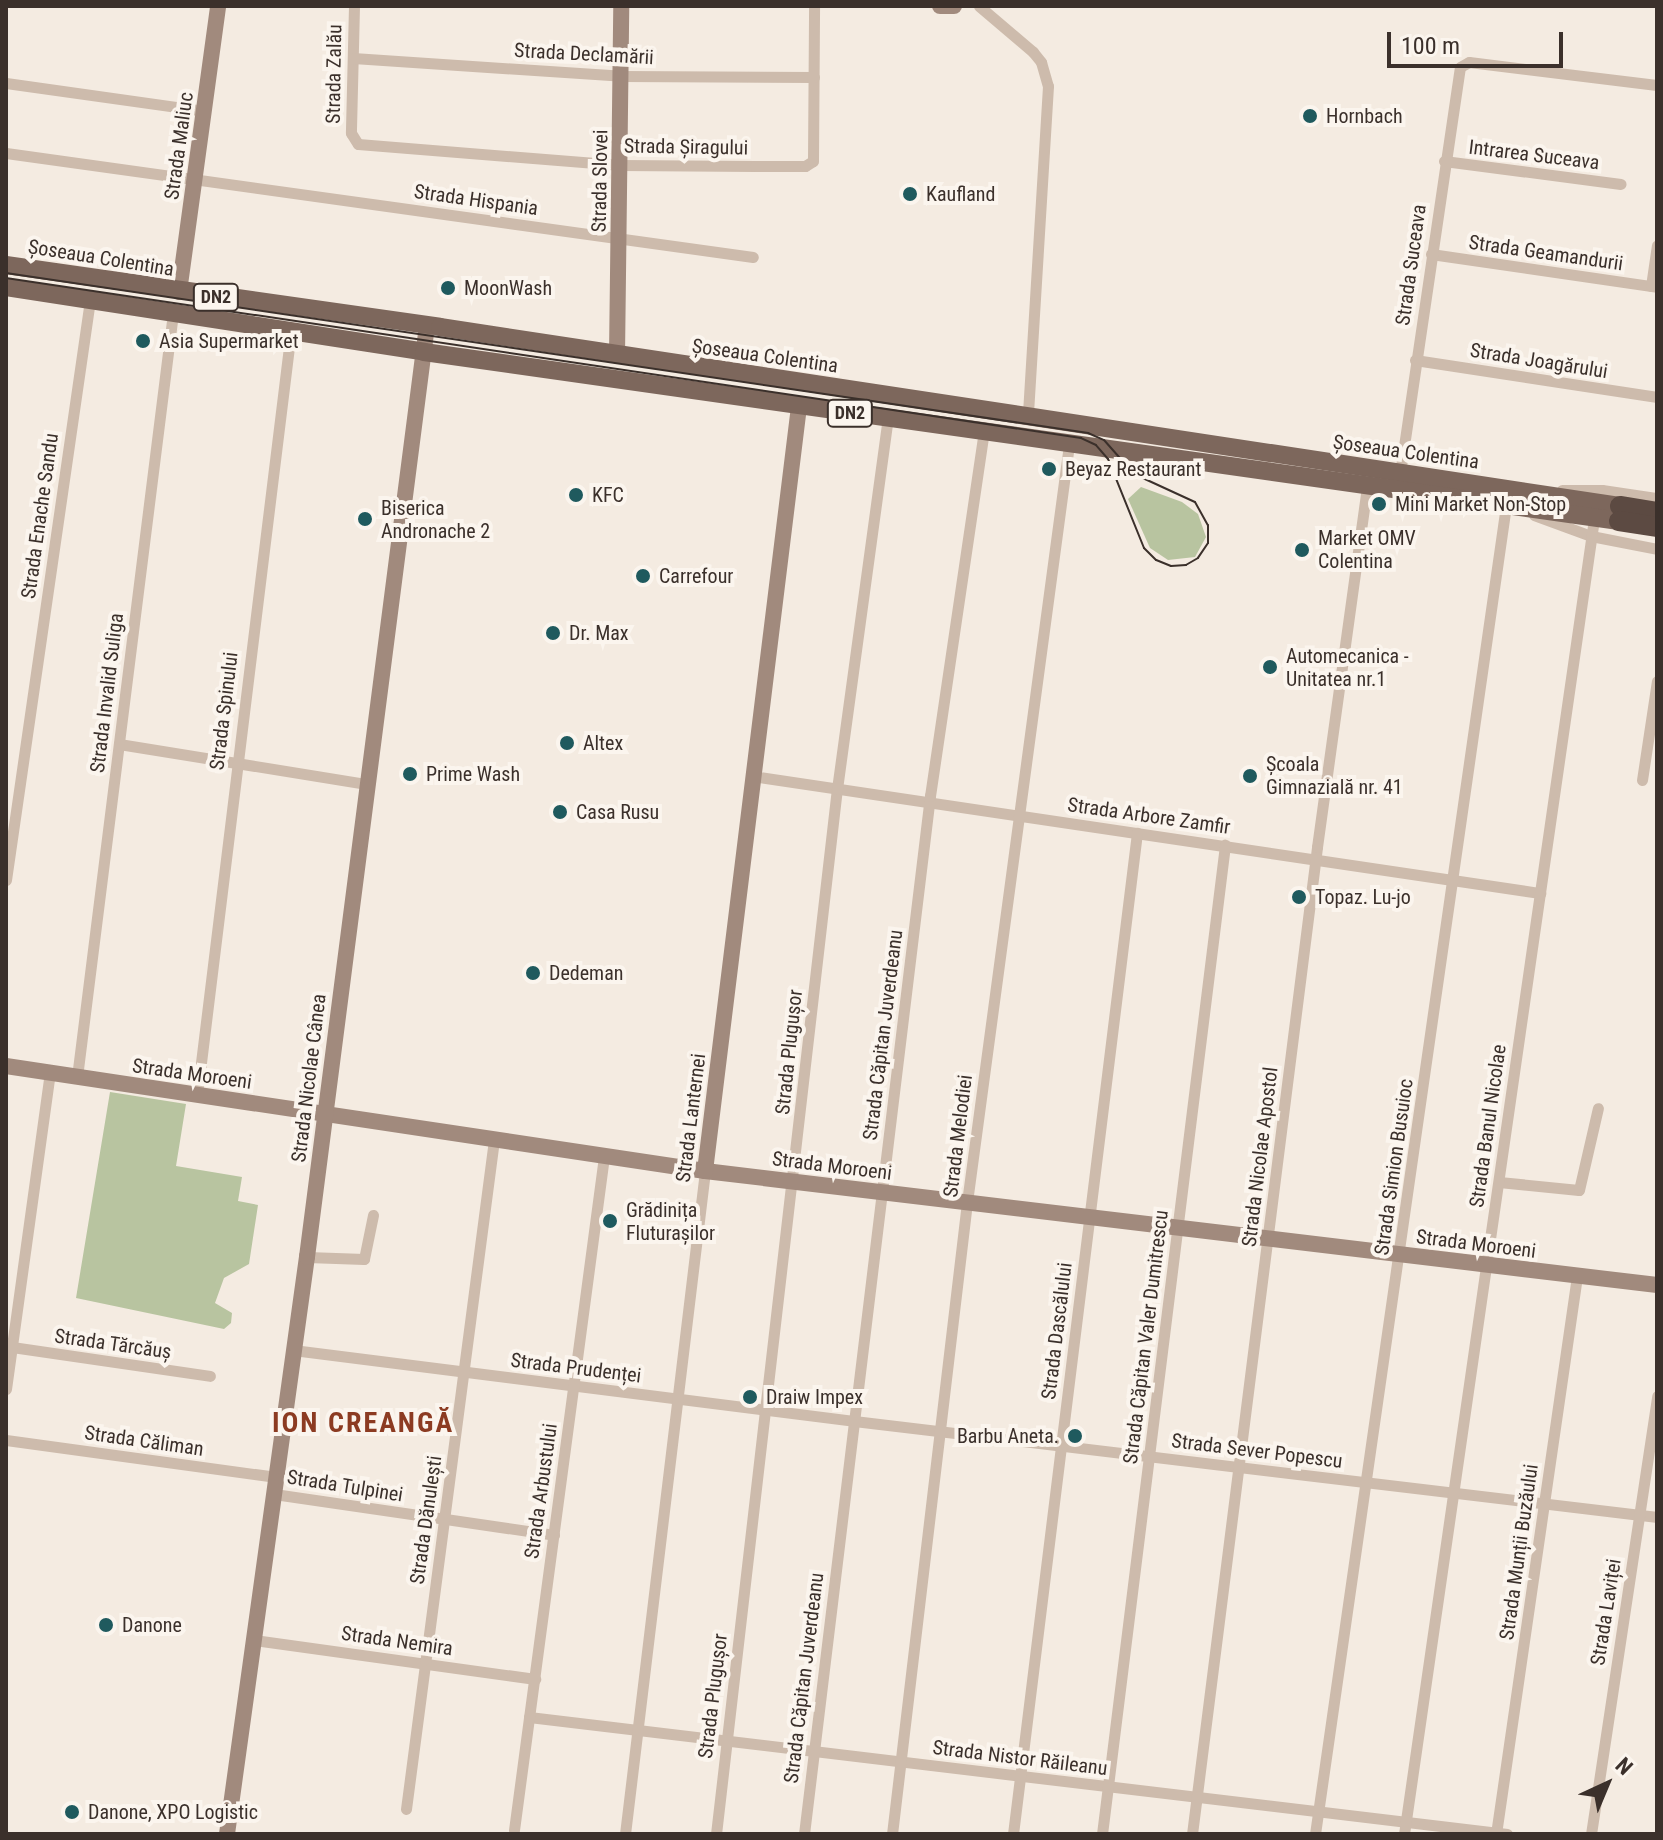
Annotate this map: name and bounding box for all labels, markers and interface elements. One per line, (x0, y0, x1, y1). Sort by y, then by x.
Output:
scale bar (1391, 16, 1567, 66)
street label: Strada Zalău (321, 24, 347, 124)
text: 100 m (1401, 32, 1460, 60)
street label: Strada Declamării (514, 38, 654, 70)
street label: Strada Maliuc (160, 91, 198, 201)
place label: Hornbach (1326, 104, 1403, 128)
marker: Hornbach (1301, 107, 1319, 125)
street label: Strada Slovei (587, 129, 613, 233)
street label: Strada Șiragului (624, 134, 748, 160)
street label: Intrarea Suceava (1467, 135, 1601, 175)
street label: Strada Hispania (412, 179, 540, 221)
place label: Kaufland (926, 182, 995, 206)
marker: Kaufland (901, 185, 919, 203)
street label: Strada Suceava (1391, 203, 1431, 327)
street label: Strada Geamandurii (1467, 230, 1625, 276)
street label: Șoseaua Colentina (26, 235, 176, 281)
place label: MoonWash (464, 276, 552, 300)
marker: MoonWash (439, 279, 457, 297)
road number: DN2 (192, 283, 240, 311)
place label: Asia Supermarket (159, 329, 299, 353)
marker: Asia Supermarket (134, 332, 152, 350)
street label: Șoseaua Colentina (690, 334, 840, 378)
street label: Strada Joagărului (1468, 338, 1610, 384)
road number: DN2 (826, 399, 874, 427)
street label: Șoseaua Colentina (1331, 430, 1481, 474)
street label: Strada Enache Sandu (16, 432, 64, 600)
place label: Beyaz Restaurant (1065, 457, 1201, 481)
marker: Beyaz Restaurant (1040, 460, 1058, 478)
place label: KFC (592, 483, 624, 507)
marker: KFC (567, 486, 585, 504)
place label: Mini Market Non-Stop (1395, 492, 1566, 516)
marker: Mini Market Non-Stop (1370, 495, 1388, 513)
place label: Biserica Andronache 2 (381, 496, 490, 543)
marker: Biserica Andronache 2 (356, 510, 374, 528)
place label: Market OMV Colentina (1318, 526, 1416, 573)
marker: Market OMV Colentina (1293, 541, 1311, 559)
place label: Carrefour (659, 564, 733, 588)
marker: Carrefour (634, 567, 652, 585)
street label: Strada Invalid Suliga (85, 612, 129, 774)
place label: Dr. Max (569, 621, 629, 645)
marker: Dr. Max (544, 624, 562, 642)
place label: Automecanica - Unitatea nr.1 (1286, 644, 1409, 691)
street label: Strada Spinului (205, 651, 243, 771)
marker: Automecanica - Unitatea nr.1 (1261, 658, 1279, 676)
place label: Altex (583, 731, 623, 755)
marker: Altex (558, 734, 576, 752)
place label: Școala Gimnazială nr. 41 (1266, 752, 1403, 799)
place label: Prime Wash (426, 762, 520, 786)
marker: Prime Wash (401, 765, 419, 783)
marker: Școala Gimnazială nr. 41 (1241, 767, 1259, 785)
street label: Strada Arbore Zamfir (1066, 793, 1232, 839)
place label: Casa Rusu (576, 800, 659, 824)
marker: Casa Rusu (551, 803, 569, 821)
place label: Topaz. Lu-jo (1315, 885, 1411, 909)
marker: Topaz. Lu-jo (1290, 888, 1308, 906)
street label: Strada Căpitan Juverdeanu (858, 928, 908, 1142)
place label: Dedeman (549, 961, 623, 985)
marker: Dedeman (524, 964, 542, 982)
street label: Strada Plugușor (770, 988, 808, 1116)
street label: Strada Nicolae Cânea (287, 992, 331, 1164)
street label: Strada Banul Nicolae (1465, 1043, 1511, 1209)
street label: Strada Lanternei (671, 1052, 711, 1184)
street label: Strada Moroeni (131, 1054, 253, 1094)
street label: Strada Nicolae Apostol (1237, 1066, 1283, 1248)
street label: Strada Melodiei (939, 1073, 977, 1199)
street label: Strada Simion Busuioc (1370, 1077, 1418, 1257)
street label: Strada Moroeni (771, 1147, 893, 1185)
place label: Grădinița Fluturașilor (626, 1198, 715, 1245)
street label: Strada Căpitan Valer Dumitrescu (1119, 1209, 1173, 1465)
marker: Grădinița Fluturașilor (601, 1212, 619, 1230)
street label: Strada Moroeni (1415, 1225, 1537, 1263)
street label: Strada Dascălului (1037, 1261, 1077, 1401)
street label: Strada Tărcăuș (53, 1324, 173, 1364)
street label: Strada Prudenței (509, 1348, 643, 1388)
place label: Draiw Impex (766, 1385, 863, 1409)
marker: Draiw Impex (741, 1388, 759, 1406)
district label: ION CREANGĂ (272, 1406, 454, 1440)
street label: Strada Căliman (83, 1421, 205, 1461)
street label: Strada Arbustului (520, 1422, 562, 1560)
place label: Barbu Aneta. (957, 1424, 1059, 1448)
marker: Barbu Aneta. (1066, 1427, 1084, 1445)
street label: Strada Sever Popescu (1170, 1429, 1344, 1473)
street label: Strada Dănulești (405, 1454, 447, 1586)
street label: Strada Munții Buzăului (1495, 1463, 1543, 1641)
street label: Strada Tulpinei (285, 1465, 405, 1507)
street label: Strada Laviței (1586, 1557, 1626, 1667)
street label: Strada Căpitan Juverdeanu (779, 1571, 829, 1785)
place label: Danone (122, 1613, 182, 1637)
marker: Danone (97, 1616, 115, 1634)
street label: Strada Nemira (340, 1621, 454, 1661)
street label: Strada Plugușor (693, 1632, 733, 1760)
street label: Strada Nistor Răileanu (931, 1735, 1109, 1781)
north arrow (1567, 1744, 1647, 1824)
text: N (1610, 1753, 1638, 1780)
place label: Danone, XPO Logistic (88, 1800, 258, 1824)
marker: Danone, XPO Logistic (63, 1803, 81, 1821)

